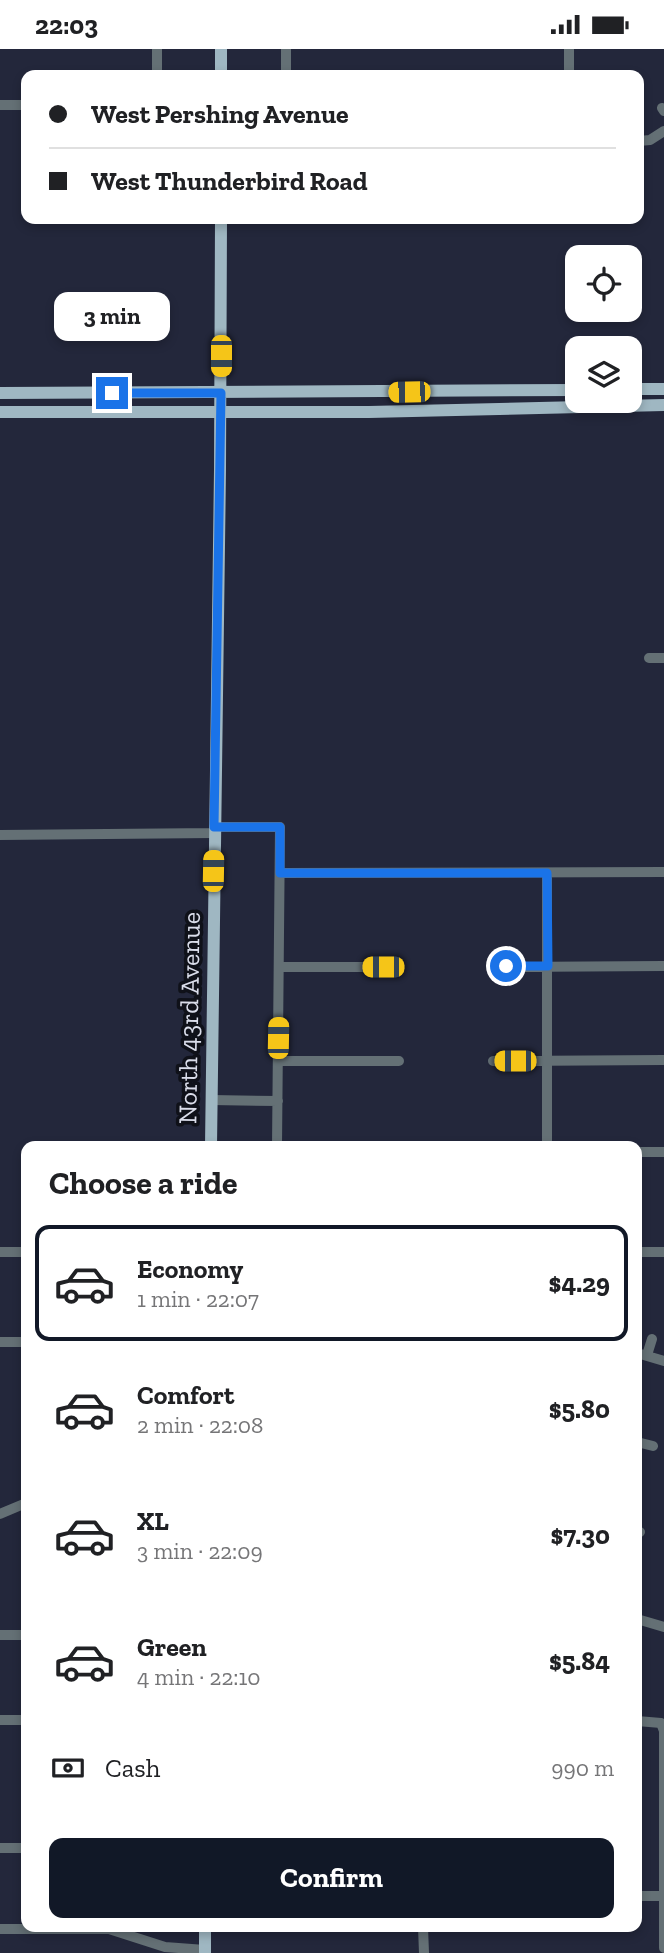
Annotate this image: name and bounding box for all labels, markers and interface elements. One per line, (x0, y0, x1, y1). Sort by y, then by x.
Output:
text: 22:03 (35, 9, 98, 41)
text: West Pershing Avenue (91, 98, 349, 130)
text: West Thunderbird Road (91, 165, 368, 197)
map controls (565, 245, 642, 413)
button: locate (565, 245, 642, 322)
callout: 3 min (54, 292, 170, 341)
text: 3 min (83, 302, 141, 330)
car (211, 335, 232, 377)
button: layers (565, 336, 642, 413)
route end (96, 377, 128, 409)
car (388, 381, 431, 403)
car (203, 850, 224, 892)
street label: North 43rd Avenue (171, 912, 207, 1124)
route start (490, 950, 522, 982)
car (363, 957, 405, 978)
car (268, 1017, 289, 1059)
car (495, 1051, 537, 1072)
text: Choose a ride (49, 1164, 237, 1202)
icon: car (53, 1252, 116, 1315)
text: Economy (137, 1253, 243, 1285)
text: $4.29 (549, 1267, 610, 1299)
text: 1 min · 22:07 (137, 1285, 259, 1313)
icon: car (53, 1378, 116, 1441)
text: Comfort (137, 1379, 234, 1411)
text: $5.80 (549, 1393, 610, 1425)
text: 2 min · 22:08 (137, 1411, 263, 1439)
icon: car (53, 1504, 116, 1567)
text: XL (137, 1505, 169, 1537)
text: $7.30 (551, 1519, 610, 1551)
text: 3 min · 22:09 (137, 1537, 263, 1565)
icon: car (53, 1630, 116, 1693)
text: Green (137, 1631, 207, 1663)
text: $5.84 (549, 1645, 610, 1677)
text: 4 min · 22:10 (137, 1663, 261, 1691)
icon: cash (49, 1749, 87, 1787)
text: Cash (105, 1752, 160, 1784)
text: 990 m (551, 1754, 614, 1782)
button: Confirm (49, 1838, 614, 1918)

